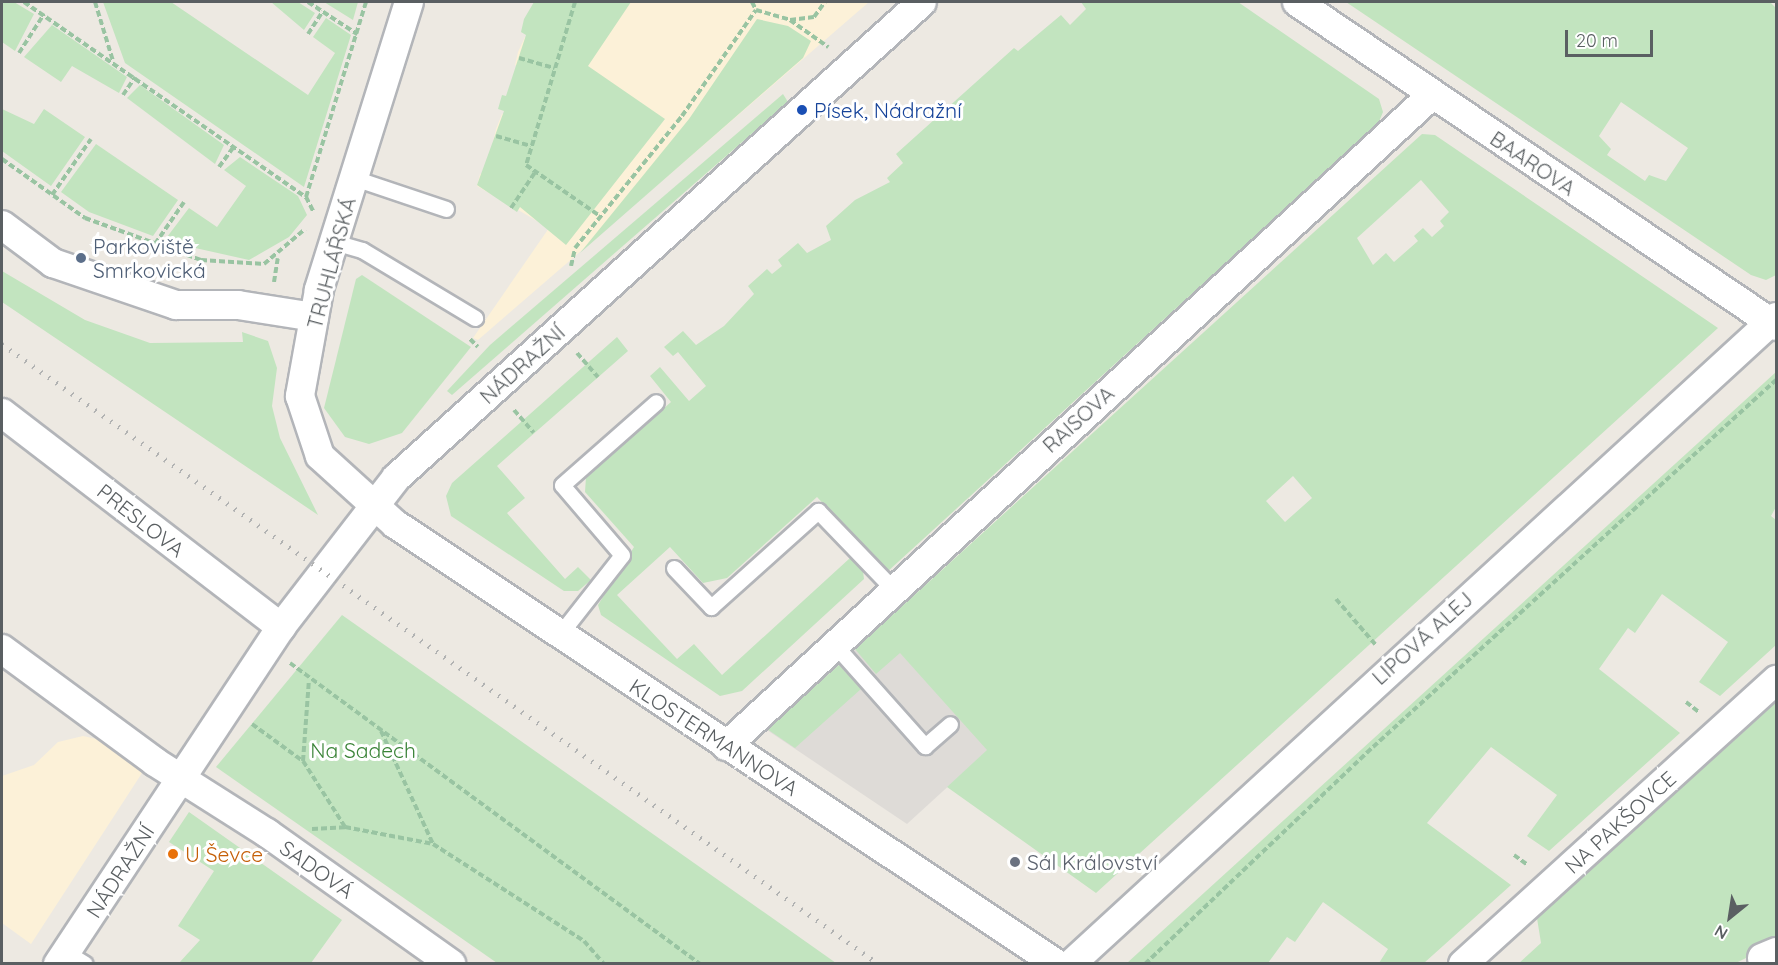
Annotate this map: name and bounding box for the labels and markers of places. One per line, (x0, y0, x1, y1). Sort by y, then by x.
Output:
place label: Písek, Nádražní (814, 97, 962, 123)
marker: Písek, Nádražní (795, 103, 809, 117)
place label: Parkoviště Smrkovická (93, 233, 206, 283)
marker: Parkoviště Smrkovická (74, 251, 88, 265)
place label: U Ševce (185, 841, 263, 867)
marker: U Ševce (166, 847, 180, 861)
place label: Sál Království (1027, 849, 1157, 875)
marker: Sál Království (1008, 855, 1022, 869)

